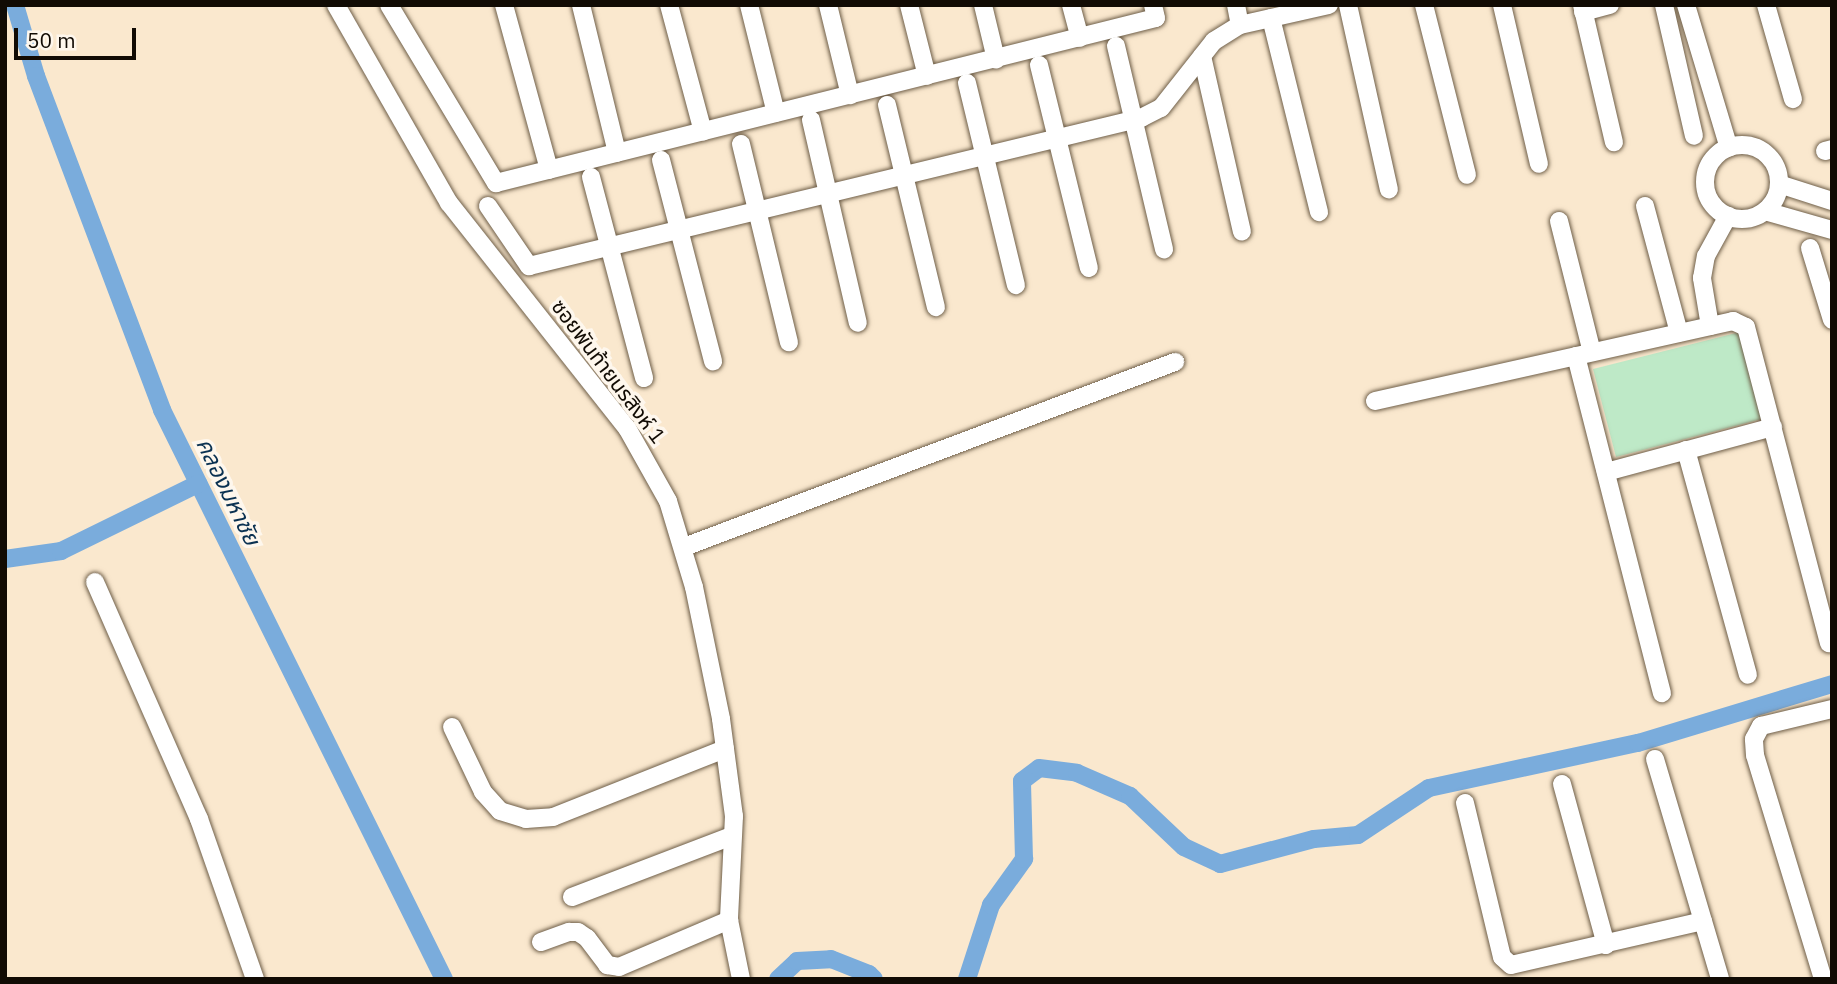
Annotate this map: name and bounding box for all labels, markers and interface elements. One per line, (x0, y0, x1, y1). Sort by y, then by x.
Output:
scale bar (18, 14, 140, 58)
text: 50 m (27, 26, 76, 54)
street label: ซอยพันท้ายนรสิงห์ 1 (547, 294, 671, 448)
water label: คลองมหาชัย (191, 433, 267, 549)

